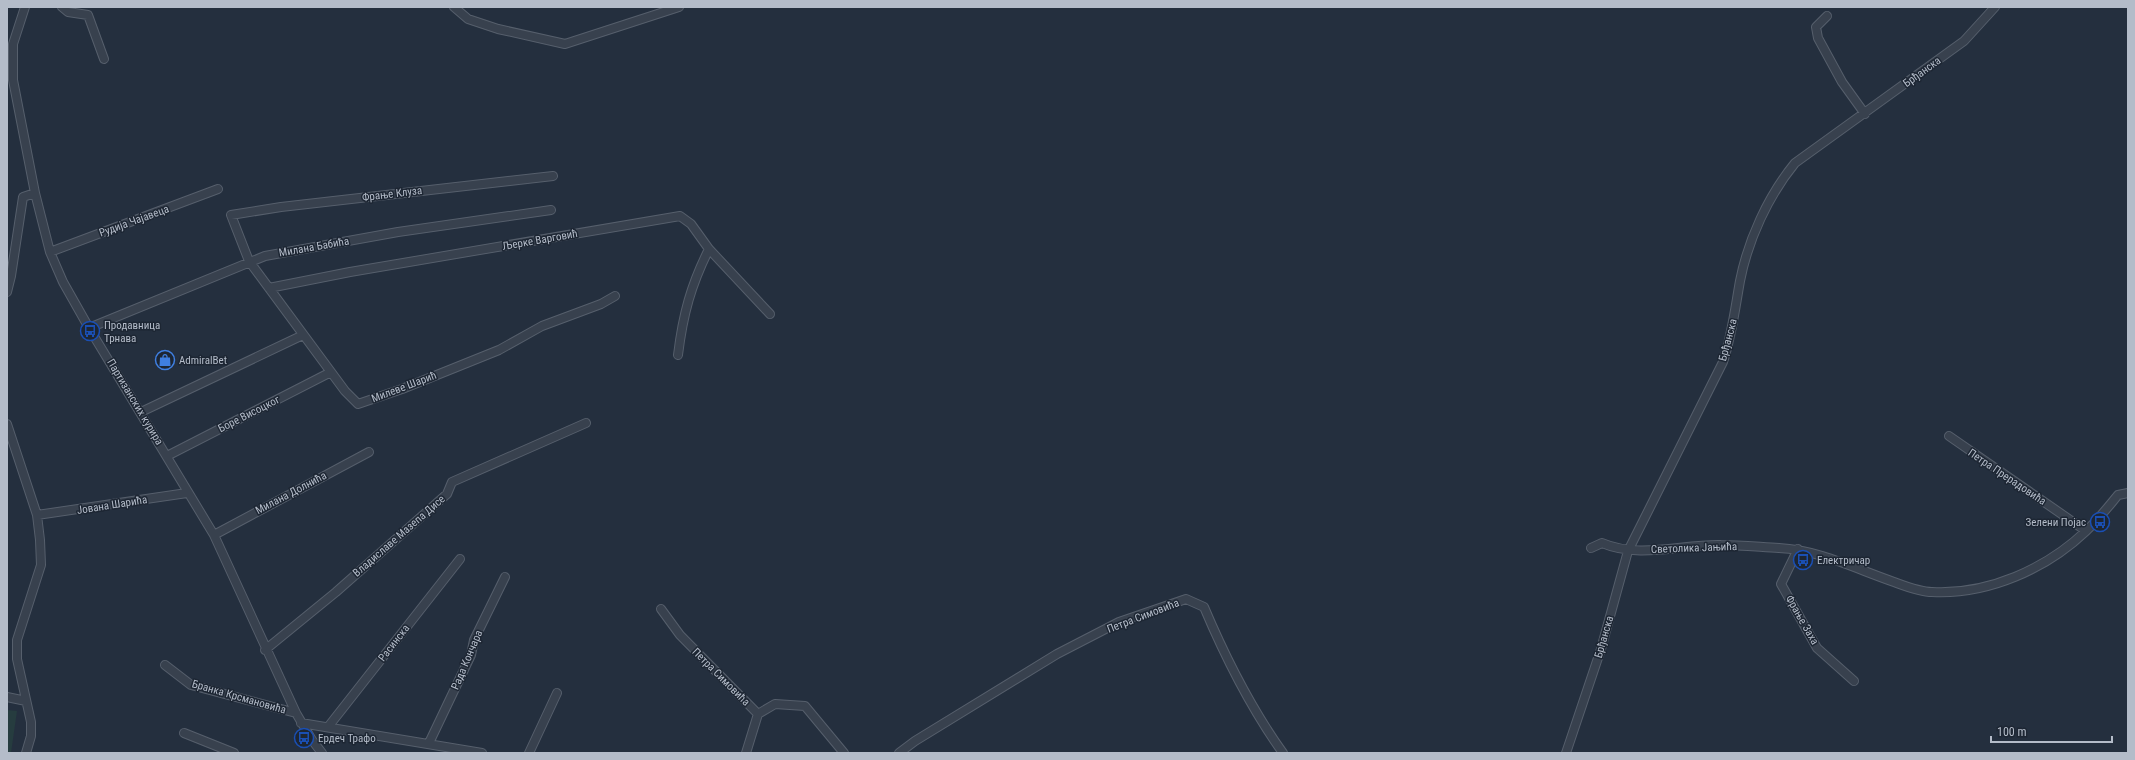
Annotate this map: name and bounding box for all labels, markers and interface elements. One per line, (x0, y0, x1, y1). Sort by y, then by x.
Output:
street label: Брђанска (1901, 54, 1943, 90)
street label: Фрање Клуза (361, 184, 423, 204)
street label: Рудија Чајавеца (97, 202, 171, 240)
street label: Љерке Варговић (501, 227, 579, 253)
street label: Милана Бабића (278, 234, 350, 260)
street label: Брђанска (1716, 317, 1740, 363)
place label: Продавница Трнава (104, 319, 160, 345)
bus stop icon: Продавница Трнава (79, 320, 101, 342)
shop icon: AdmiralBet (154, 349, 176, 371)
place label: AdmiralBet (179, 354, 227, 367)
street label: Партизанских курира (104, 357, 166, 447)
street label: Милеве Шарић (370, 369, 438, 405)
street label: Боре Висоцког (216, 393, 282, 435)
street label: Петра Прерадовића (1966, 446, 2048, 508)
street label: Милана Долнића (253, 469, 329, 517)
street label: Владиславе Мазепа Дисе (350, 492, 448, 580)
street label: Јована Шарића (76, 493, 148, 517)
bus stop icon: Зелени Појас (2089, 511, 2111, 533)
place label: Зелени Појас (2025, 516, 2086, 529)
street label: Светолика Јањића (1651, 540, 1737, 556)
bus stop icon: Електричар (1792, 549, 1814, 571)
place label: Електричар (1817, 554, 1870, 567)
street label: Фрање Заха (1783, 593, 1821, 647)
street label: Петра Симовића (1105, 596, 1181, 636)
street label: Брђанска (1592, 614, 1616, 660)
street label: Расинска (376, 622, 412, 664)
street label: Рада Кончара (449, 628, 485, 692)
street label: Петра Симовића (689, 645, 753, 709)
street label: Бранка Крсмановића (190, 677, 288, 717)
scale bar (1991, 718, 2112, 744)
text: 100 m (1997, 725, 2027, 739)
bus stop icon: Ердеч Трафо (293, 727, 315, 749)
place label: Ердеч Трафо (318, 732, 376, 745)

